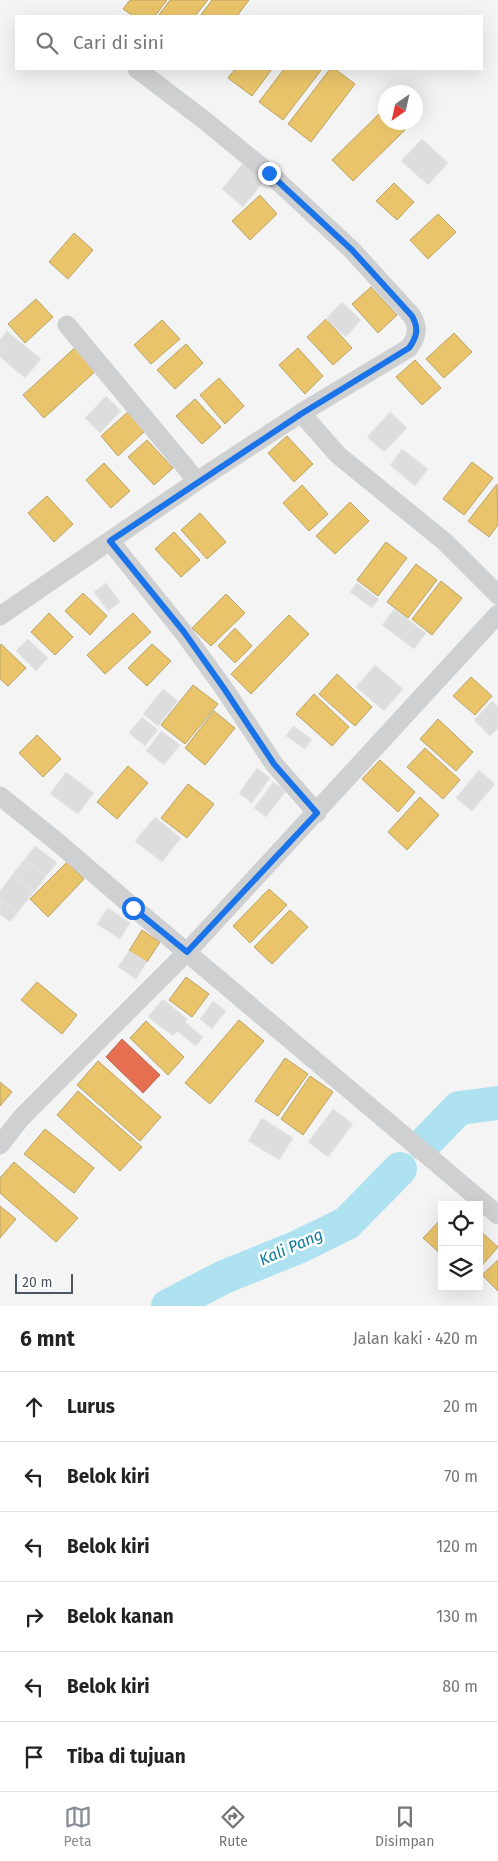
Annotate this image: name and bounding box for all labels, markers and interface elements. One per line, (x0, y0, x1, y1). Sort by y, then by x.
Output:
search box (15, 15, 483, 70)
icon: search (33, 29, 61, 57)
text: Cari di sini (73, 31, 164, 54)
north arrow (378, 85, 423, 130)
route end (258, 162, 281, 185)
route start (122, 897, 145, 920)
map controls (438, 1201, 483, 1291)
button: locate (438, 1201, 483, 1246)
water label: Kali Pang (256, 1225, 326, 1269)
button: layers (438, 1246, 483, 1291)
scale bar (15, 1271, 72, 1294)
text: 20 m (22, 1274, 52, 1291)
text: 6 mnt (20, 1326, 75, 1352)
text: Jalan kaki · 420 m (353, 1329, 478, 1348)
icon: ahead (20, 1393, 48, 1421)
text: Lurus (67, 1395, 115, 1418)
text: 20 m (443, 1397, 478, 1416)
icon: left (20, 1463, 48, 1491)
text: Belok kiri (67, 1465, 150, 1488)
text: 70 m (444, 1467, 478, 1486)
icon: left (20, 1533, 48, 1561)
text: Belok kiri (67, 1535, 150, 1558)
text: 120 m (436, 1537, 478, 1556)
icon: right (20, 1603, 48, 1631)
text: Belok kanan (67, 1605, 174, 1628)
text: 130 m (436, 1607, 478, 1626)
icon: left (20, 1673, 48, 1701)
text: Belok kiri (67, 1675, 150, 1698)
text: 80 m (442, 1677, 478, 1696)
icon: arrive (20, 1743, 48, 1771)
text: Tiba di tujuan (67, 1745, 186, 1768)
tab: Peta (64, 1803, 92, 1850)
tab: Rute (219, 1803, 248, 1850)
tab: Disimpan (375, 1803, 434, 1850)

